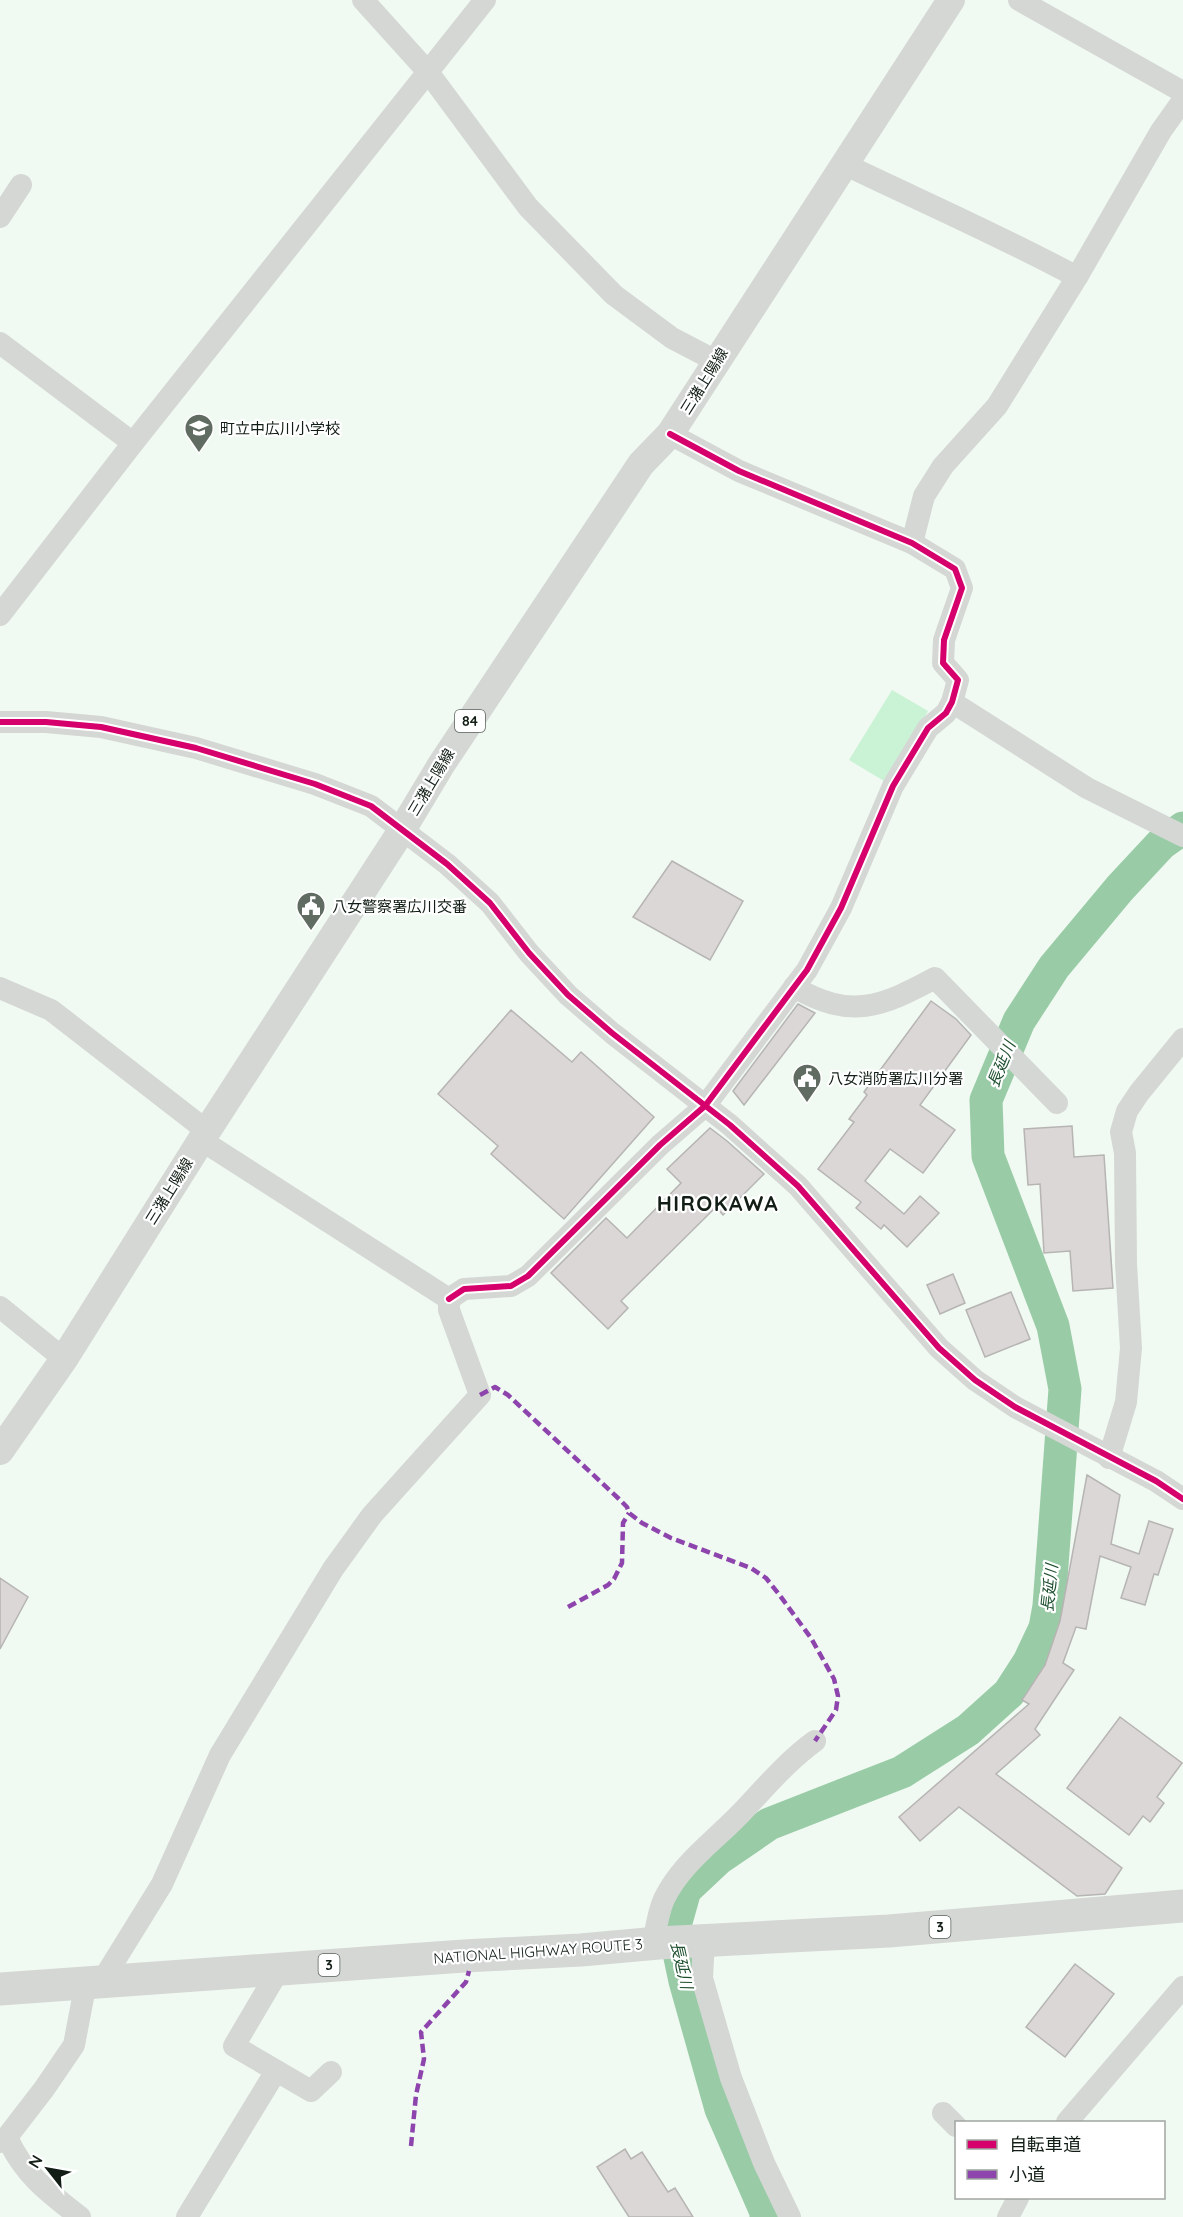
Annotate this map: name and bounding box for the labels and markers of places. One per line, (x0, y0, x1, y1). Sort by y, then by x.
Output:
school or university icon: 町立中広川小学校 (183, 412, 215, 454)
place label: 町立中広川小学校 (220, 419, 340, 438)
public building icon: 八女警察署広川交番 (295, 890, 327, 932)
place label: 八女警察署広川交番 (332, 897, 467, 916)
public building icon: 八女消防署広川分署 (791, 1062, 823, 1104)
place label: 八女消防署広川分署 (828, 1069, 963, 1088)

